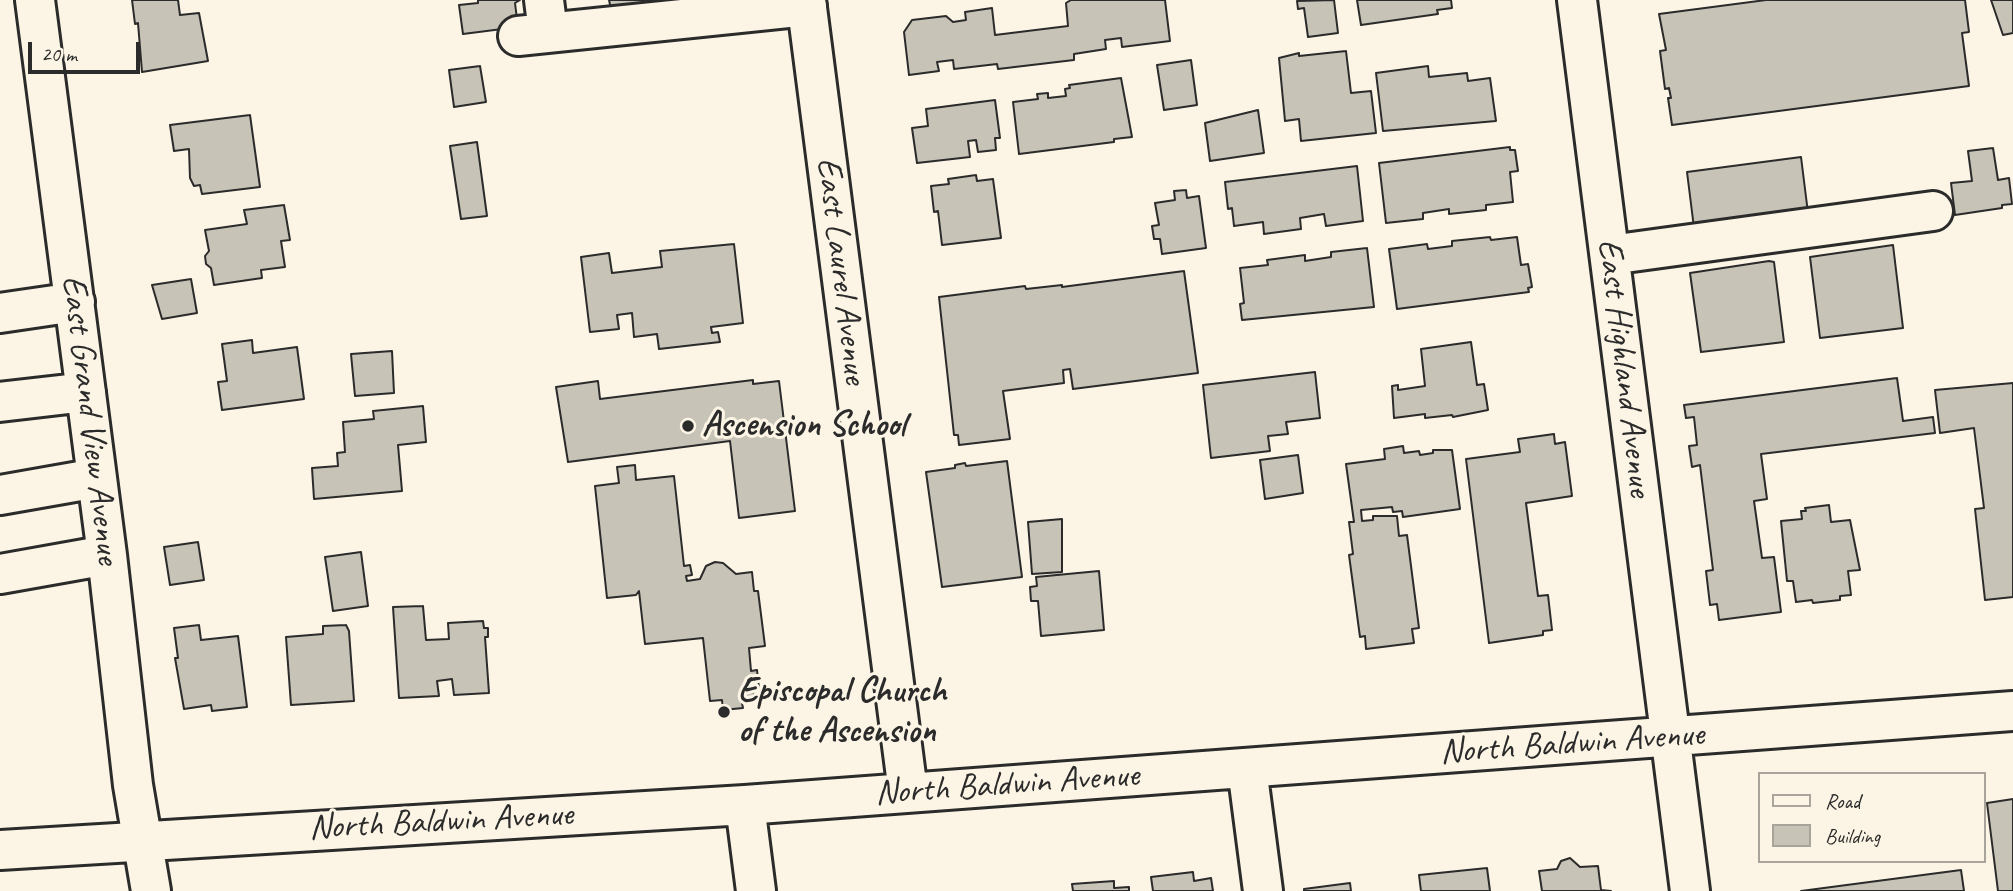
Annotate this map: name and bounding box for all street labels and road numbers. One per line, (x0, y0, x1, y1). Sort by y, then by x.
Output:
street label: East Laurel Avenue (806, 155, 876, 387)
street label: East Highland Avenue (1587, 237, 1661, 499)
street label: East Grand View Avenue (51, 273, 129, 567)
street label: North Baldwin Avenue (1439, 714, 1705, 774)
street label: North Baldwin Avenue (874, 755, 1140, 815)
street label: North Baldwin Avenue (308, 794, 574, 850)

